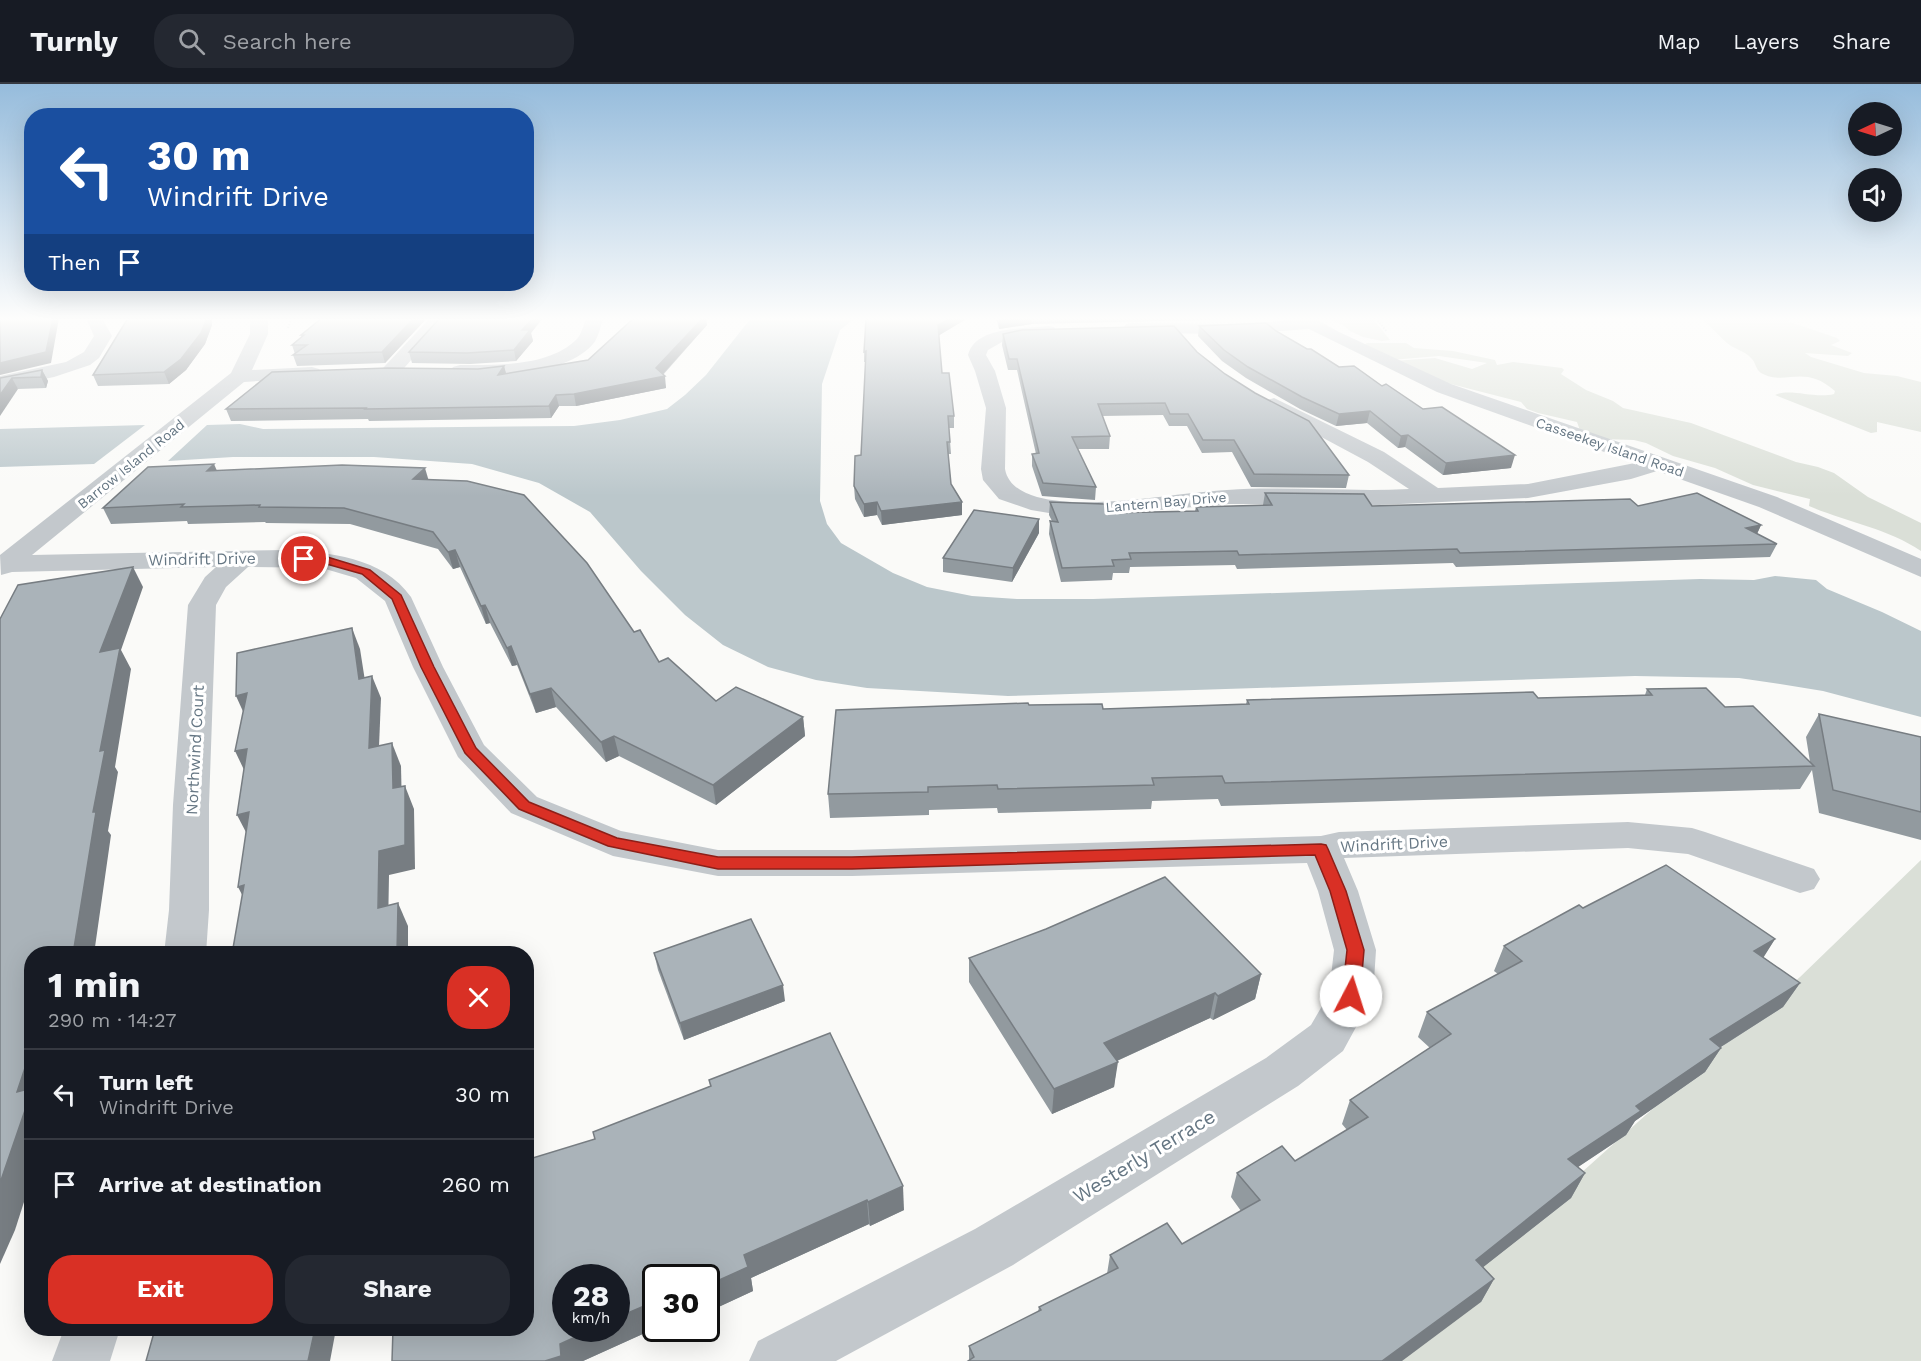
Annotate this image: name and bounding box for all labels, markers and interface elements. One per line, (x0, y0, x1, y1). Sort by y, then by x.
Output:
search box (154, 14, 574, 68)
text: Turnly (30, 25, 118, 58)
icon: search (175, 25, 208, 58)
text: Search here (223, 29, 352, 54)
text: Map (1657, 29, 1700, 54)
text: Layers (1733, 29, 1799, 54)
text: Share (1832, 29, 1891, 54)
north arrow (1848, 102, 1902, 156)
map controls (1848, 102, 1902, 222)
text: 30 m (147, 131, 251, 180)
icon: left (48, 132, 126, 210)
button: sound (1848, 168, 1902, 222)
text: Windrift Drive (147, 181, 329, 213)
icon: arrive (113, 246, 146, 279)
text: Then (48, 250, 101, 275)
street label: Casseekey Island Road (1534, 414, 1686, 480)
street label: Barrow Island Road (74, 416, 188, 512)
street label: Lantern Bay Drive (1105, 489, 1227, 515)
pin (278, 533, 329, 584)
icon: arrive (287, 542, 320, 575)
street label: Windrift Drive (148, 549, 256, 569)
street label: Northwind Court (182, 684, 208, 815)
street label: Windrift Drive (1340, 832, 1448, 856)
text: 1 min (48, 964, 140, 1006)
position arrow (1319, 964, 1383, 1028)
button: close (447, 966, 510, 1029)
text: 290 m · 14:27 (48, 1008, 177, 1032)
text: Turn left (99, 1070, 193, 1095)
icon: left (48, 1078, 81, 1111)
text: 30 m (455, 1082, 510, 1107)
text: Windrift Drive (99, 1095, 234, 1119)
street label: Westerly Terrace (1068, 1104, 1220, 1208)
icon: arrive (48, 1168, 81, 1201)
text: Arrive at destination (99, 1172, 322, 1197)
text: 260 m (442, 1172, 510, 1197)
button: Exit (48, 1255, 273, 1324)
button: Share (285, 1255, 510, 1324)
speed limit sign: 30 (642, 1264, 720, 1342)
text: 28 (573, 1278, 609, 1313)
text: km/h (572, 1309, 610, 1327)

